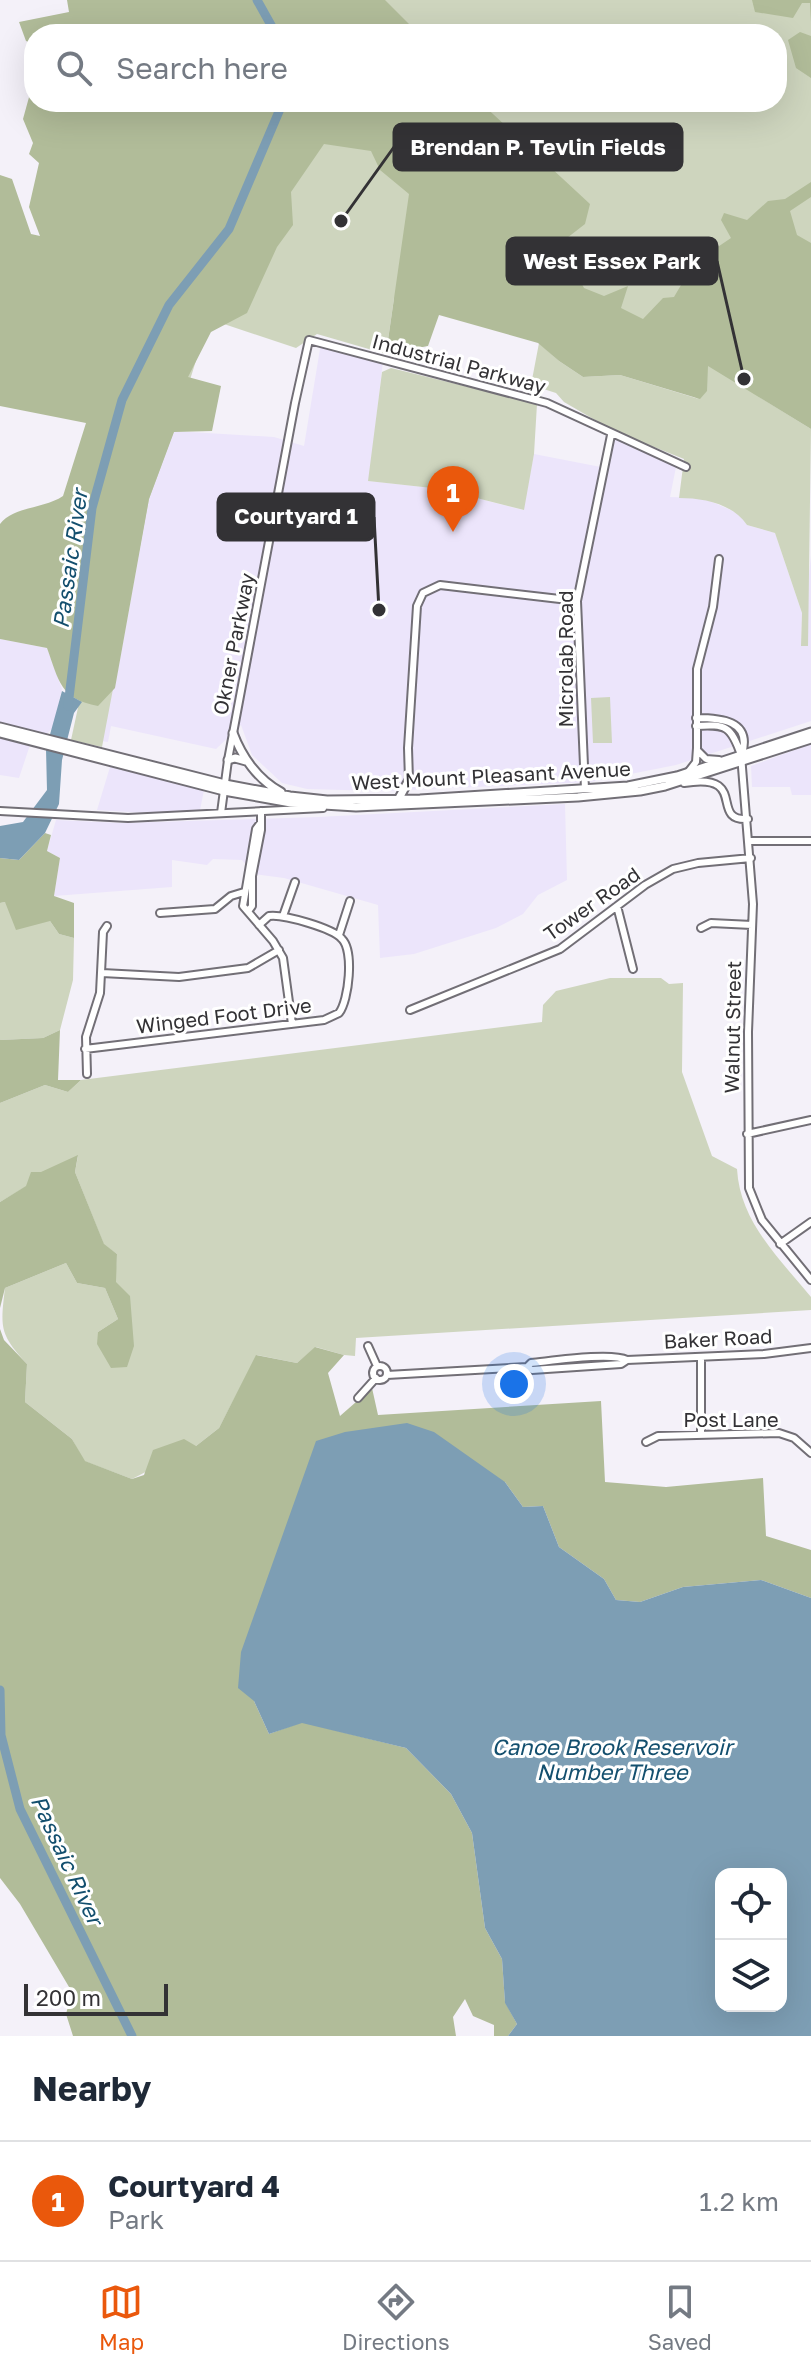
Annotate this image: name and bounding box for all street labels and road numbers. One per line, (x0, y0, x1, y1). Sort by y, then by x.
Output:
street label: Industrial Parkway (370, 328, 549, 398)
street label: Okner Parkway (207, 571, 259, 717)
street label: Microlab Road (553, 590, 577, 728)
street label: West Mount Pleasant Avenue (351, 756, 631, 794)
street label: Tower Road (539, 861, 644, 945)
street label: Walnut Street (719, 960, 745, 1094)
street label: Winged Foot Drive (135, 992, 313, 1038)
street label: Baker Road (663, 1323, 773, 1353)
street label: Post Lane (683, 1407, 779, 1431)

